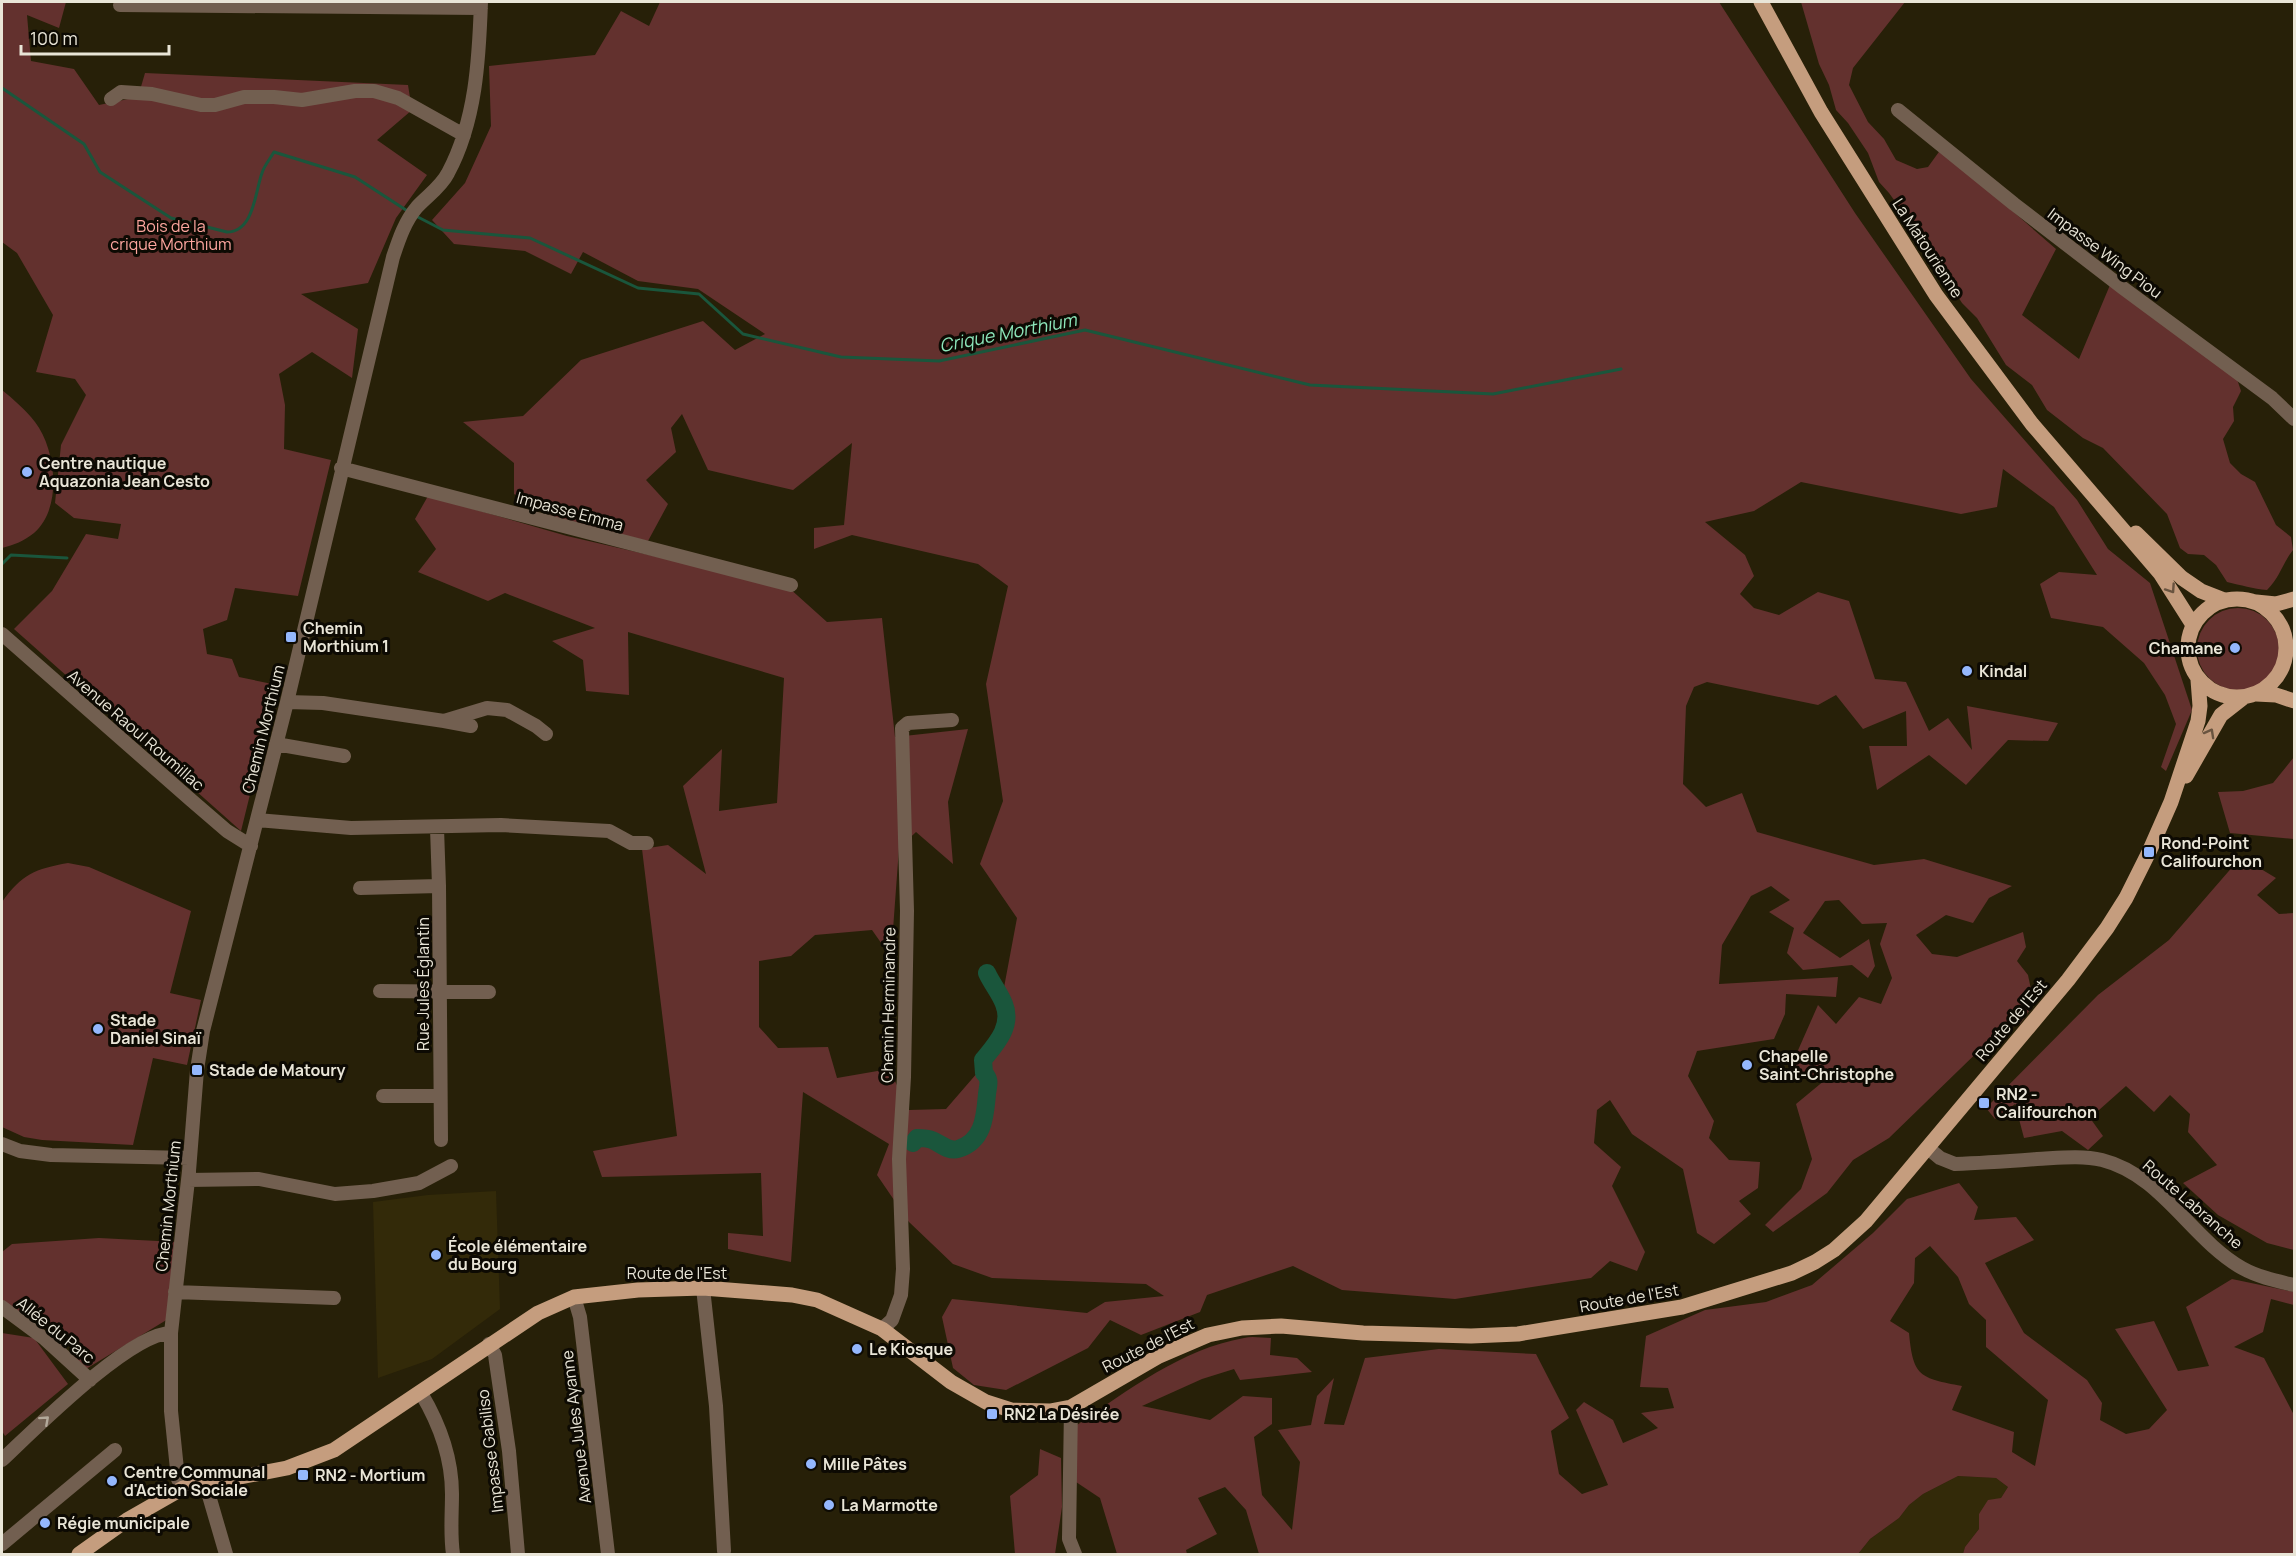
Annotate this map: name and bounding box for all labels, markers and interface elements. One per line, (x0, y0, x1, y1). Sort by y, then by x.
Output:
scale bar (21, 18, 170, 56)
text: 100 m (30, 26, 78, 50)
street label: La Matourienne (1888, 194, 1968, 302)
street label: Impasse Wing Piou (2043, 203, 2167, 303)
park label: Bois de la crique Morthium (110, 215, 232, 255)
water label: Crique Morthium (937, 307, 1080, 357)
place label: Centre nautique Aquazonia Jean Cesto (39, 452, 210, 492)
marker: Centre nautique Aquazonia Jean Cesto (20, 465, 34, 479)
street label: Impasse Emma (514, 486, 626, 536)
one-way arrow (2164, 582, 2175, 593)
place label: Chemin Morthium 1 (303, 617, 389, 657)
marker: Chemin Morthium 1 (284, 630, 298, 644)
place label: Chamane (2149, 637, 2223, 659)
marker: Chamane (2228, 641, 2242, 655)
place label: Kindal (1979, 660, 2027, 682)
street label: Chemin Morthium (236, 663, 290, 795)
street label: Avenue Raoul Roumillac (63, 664, 209, 796)
marker: Kindal (1960, 664, 1974, 678)
one-way arrow (2203, 729, 2214, 739)
place label: Rond-Point Califourchon (2161, 832, 2262, 872)
marker: Rond-Point Califourchon (2142, 845, 2156, 859)
street label: Rue Jules Églantin (412, 917, 434, 1051)
street label: Chemin Herminandre (876, 927, 900, 1083)
street label: Route de l'Est (1970, 975, 2052, 1065)
place label: Stade Daniel Sinaï (110, 1009, 201, 1049)
marker: Stade Daniel Sinaï (91, 1022, 105, 1036)
place label: Chapelle Saint-Christophe (1759, 1045, 1894, 1085)
marker: Chapelle Saint-Christophe (1740, 1058, 1754, 1072)
place label: Stade de Matoury (209, 1059, 345, 1081)
marker: Stade de Matoury (190, 1063, 204, 1077)
place label: RN2 - Califourchon (1996, 1083, 2097, 1123)
marker: RN2 - Califourchon (1977, 1096, 1991, 1110)
street label: Chemin Morthium (150, 1139, 186, 1273)
street label: Route Labranche (2138, 1154, 2248, 1254)
place label: École élémentaire du Bourg (448, 1235, 588, 1275)
marker: École élémentaire du Bourg (429, 1248, 443, 1262)
street label: Route de l'Est (627, 1262, 727, 1284)
street label: Route de l'Est (1578, 1278, 1680, 1318)
street label: Allée du Parc (12, 1292, 100, 1368)
street label: Route de l'Est (1098, 1312, 1198, 1378)
place label: Le Kiosque (869, 1338, 953, 1360)
marker: Le Kiosque (850, 1342, 864, 1356)
street label: Avenue Jules Ayanne (556, 1349, 596, 1505)
street label: Impasse Gabiliso (472, 1388, 508, 1514)
place label: RN2 La Désirée (1004, 1403, 1120, 1425)
marker: RN2 La Désirée (985, 1407, 999, 1421)
one-way arrow (38, 1416, 49, 1427)
place label: Mille Pâtes (823, 1453, 907, 1475)
marker: Mille Pâtes (804, 1457, 818, 1471)
place label: Centre Communal d'Action Sociale (124, 1461, 265, 1501)
place label: RN2 - Mortium (315, 1464, 425, 1486)
marker: RN2 - Mortium (296, 1468, 310, 1482)
marker: Centre Communal d'Action Sociale (105, 1474, 119, 1488)
place label: La Marmotte (841, 1494, 938, 1516)
marker: La Marmotte (822, 1498, 836, 1512)
place label: Régie municipale (57, 1512, 190, 1534)
marker: Régie municipale (38, 1516, 52, 1530)

